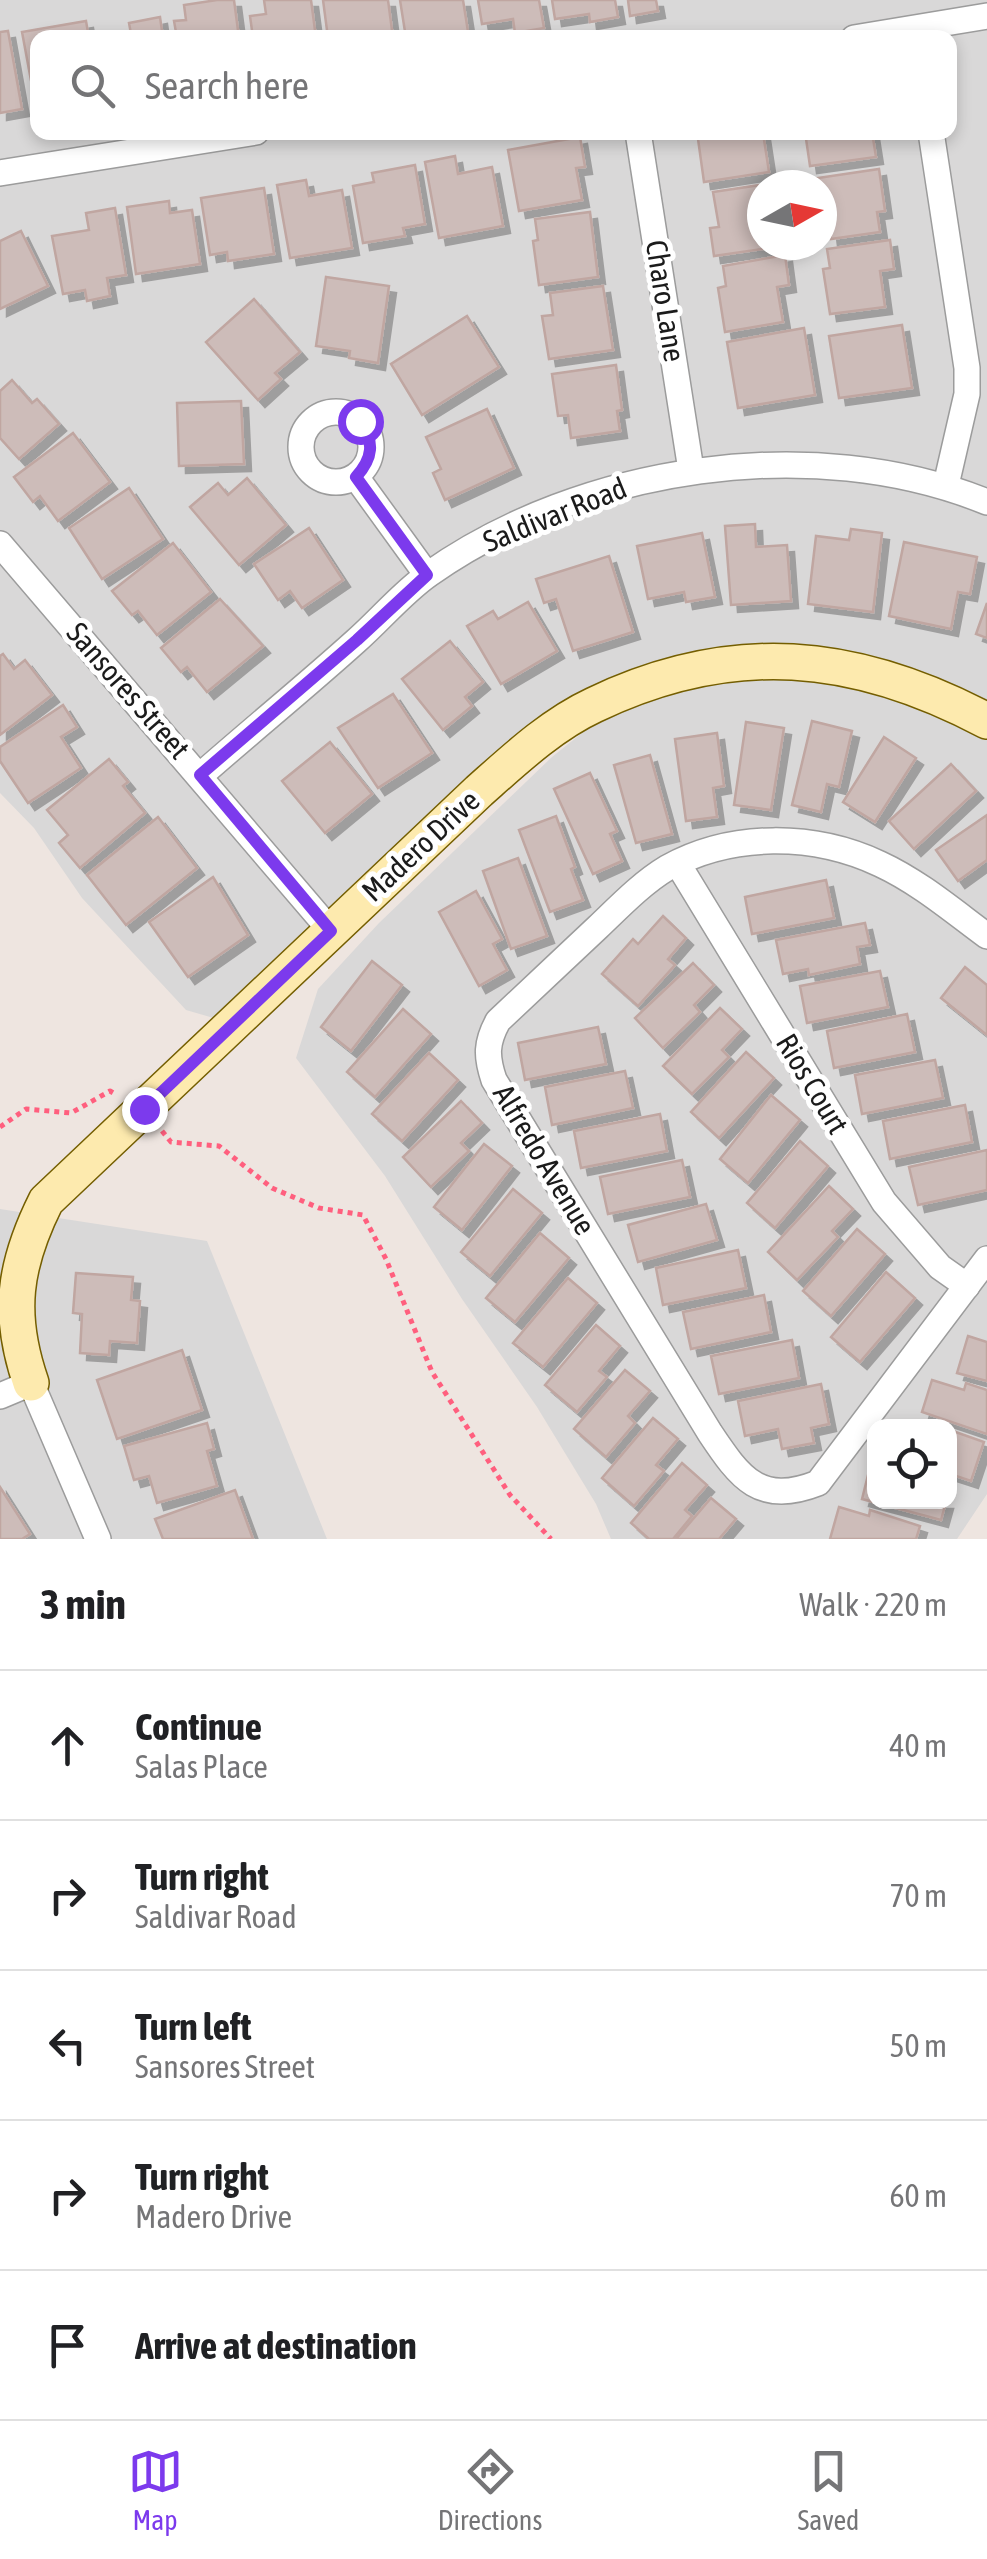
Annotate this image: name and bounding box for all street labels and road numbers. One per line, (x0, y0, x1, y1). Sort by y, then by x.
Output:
street label: Charo Lane (640, 238, 692, 364)
street label: Saldivar Road (478, 470, 631, 558)
street label: Sansores Street (61, 616, 197, 765)
street label: Madero Drive (355, 783, 486, 908)
street label: Rios Court (770, 1028, 856, 1139)
street label: Alfredo Avenue (487, 1078, 603, 1241)

